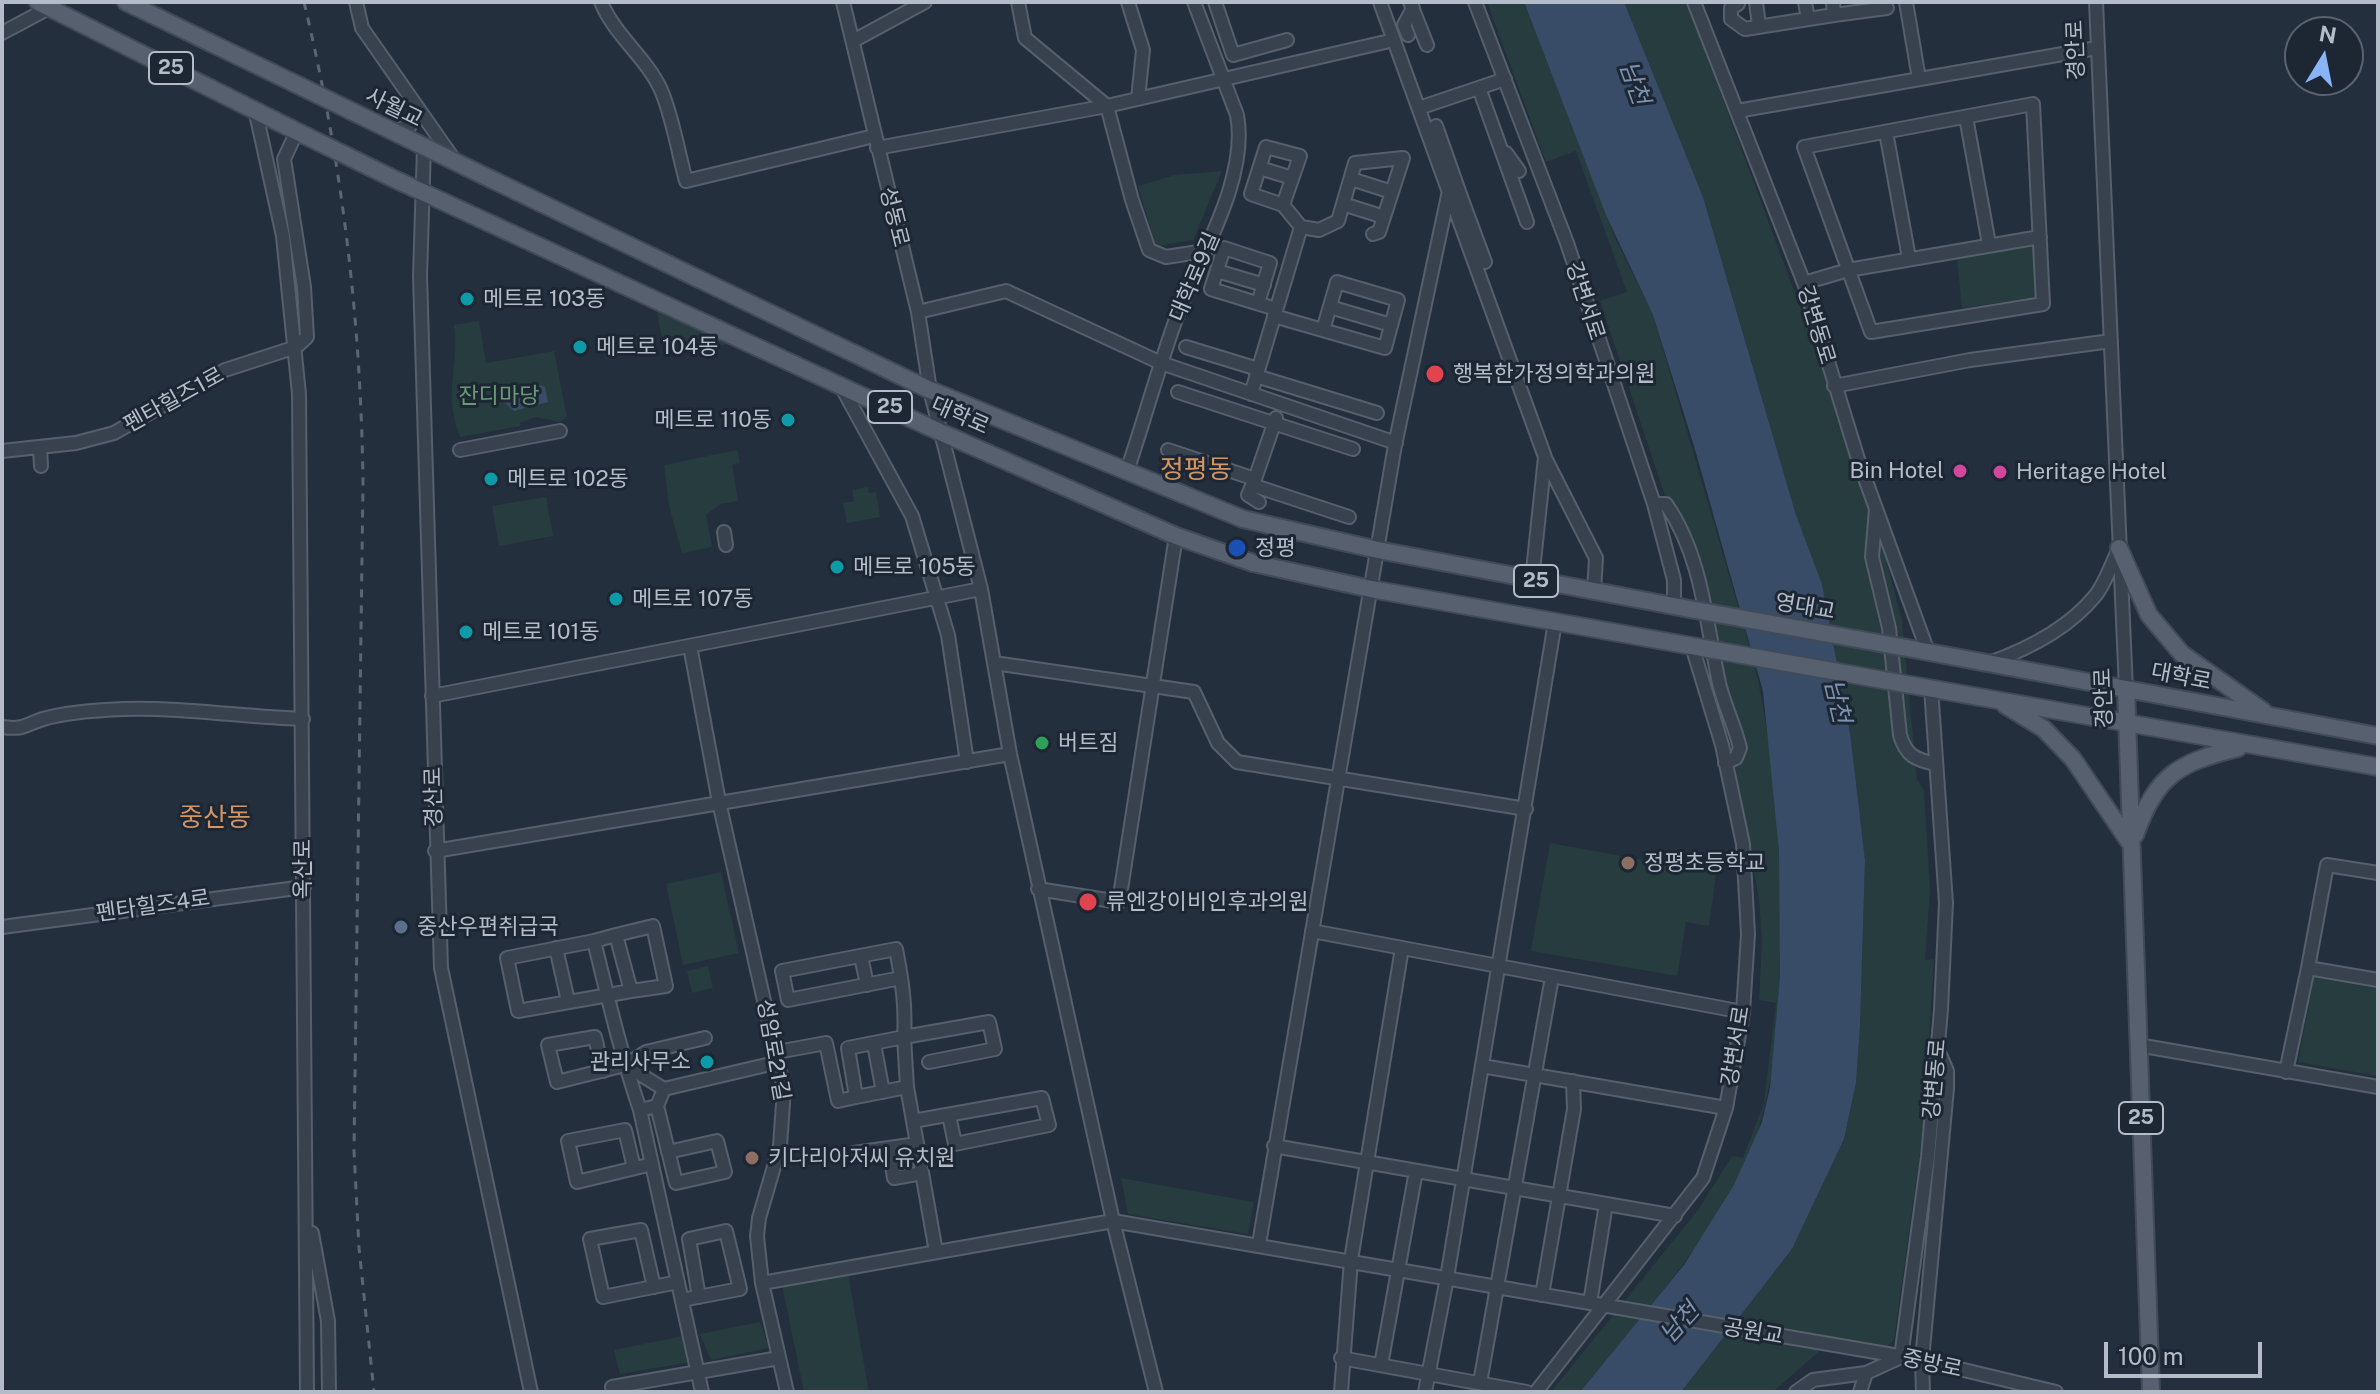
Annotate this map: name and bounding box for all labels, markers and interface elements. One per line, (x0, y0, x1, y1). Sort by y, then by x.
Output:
north arrow (2284, 16, 2364, 96)
street label: 경안로 (2062, 19, 2090, 81)
text: N (2317, 20, 2339, 49)
road number: 25 (149, 52, 193, 84)
water label: 남천 (1613, 57, 1655, 109)
street label: 사월교 (361, 83, 427, 133)
street label: 성동로 (874, 184, 914, 250)
street label: 대학로9길 (1164, 228, 1226, 326)
street label: 강변서로 (1560, 258, 1610, 344)
street label: 강변동로 (1792, 282, 1840, 368)
place label: 메트로 103동 (483, 286, 605, 312)
marker: 메트로 103동 (458, 290, 476, 308)
place label: 메트로 104동 (596, 334, 719, 360)
marker: 메트로 104동 (571, 338, 589, 356)
place label: 행복한가정의학과의원 (1453, 361, 1655, 387)
street label: 펜타힐즈1로 (119, 362, 229, 438)
marker: 행복한가정의학과의원 (1424, 363, 1446, 385)
park label: 잔디마당 (459, 383, 539, 409)
road number: 25 (868, 391, 912, 423)
street label: 대학로 (927, 392, 993, 440)
place label: 메트로 110동 (654, 407, 772, 433)
marker: 메트로 110동 (779, 411, 797, 429)
district label: 정평동 (1160, 454, 1232, 486)
place label: Bin Hotel (1850, 458, 1944, 484)
place label: Heritage Hotel (2016, 459, 2167, 485)
marker: Bin Hotel (1951, 462, 1969, 480)
marker: Heritage Hotel (1991, 463, 2009, 481)
place label: 메트로 102동 (507, 466, 629, 492)
marker: 메트로 102동 (482, 470, 500, 488)
place label: 정평 (1255, 535, 1295, 561)
marker: 정평 (1226, 537, 1248, 559)
place label: 메트로 105동 (853, 554, 976, 580)
marker: 메트로 105동 (828, 558, 846, 576)
road number: 25 (1514, 565, 1558, 597)
place label: 메트로 107동 (632, 586, 754, 612)
street label: 영대교 (1773, 589, 1837, 625)
marker: 메트로 107동 (607, 590, 625, 608)
place label: 메트로 101동 (482, 619, 600, 645)
marker: 메트로 101동 (457, 623, 475, 641)
street label: 대학로 (2149, 658, 2213, 696)
street label: 경안로 (2090, 667, 2118, 729)
water label: 남천 (1818, 676, 1856, 726)
place label: 버트짐 (1058, 730, 1119, 756)
marker: 버트짐 (1033, 734, 1051, 752)
street label: 경산로 (420, 766, 448, 828)
district label: 중산동 (179, 802, 251, 834)
street label: 옥산로 (290, 839, 316, 899)
place label: 정평초등학교 (1644, 850, 1765, 876)
marker: 정평초등학교 (1619, 854, 1637, 872)
street label: 펜타힐즈4로 (94, 885, 212, 927)
place label: 류엔강이비인후과의원 (1106, 889, 1308, 915)
marker: 류엔강이비인후과의원 (1077, 891, 1099, 913)
place label: 중산우편취급국 (417, 914, 559, 940)
marker: 중산우편취급국 (392, 918, 410, 936)
street label: 성암로21길 (751, 997, 795, 1103)
street label: 강변서로 (1717, 1004, 1755, 1088)
street label: 강변동로 (1918, 1038, 1952, 1120)
place label: 관리사무소 (590, 1049, 691, 1075)
marker: 관리사무소 (698, 1053, 716, 1071)
road number: 25 (2119, 1102, 2163, 1134)
place label: 키다리아저씨 유치원 (768, 1145, 956, 1171)
marker: 키다리아저씨 유치원 (743, 1149, 761, 1167)
water label: 남천 (1655, 1297, 1705, 1349)
street label: 공원교 (1721, 1314, 1785, 1350)
scale bar (2108, 1326, 2266, 1376)
text: 100 m (2118, 1342, 2184, 1370)
street label: 중방로 (1900, 1345, 1964, 1383)

